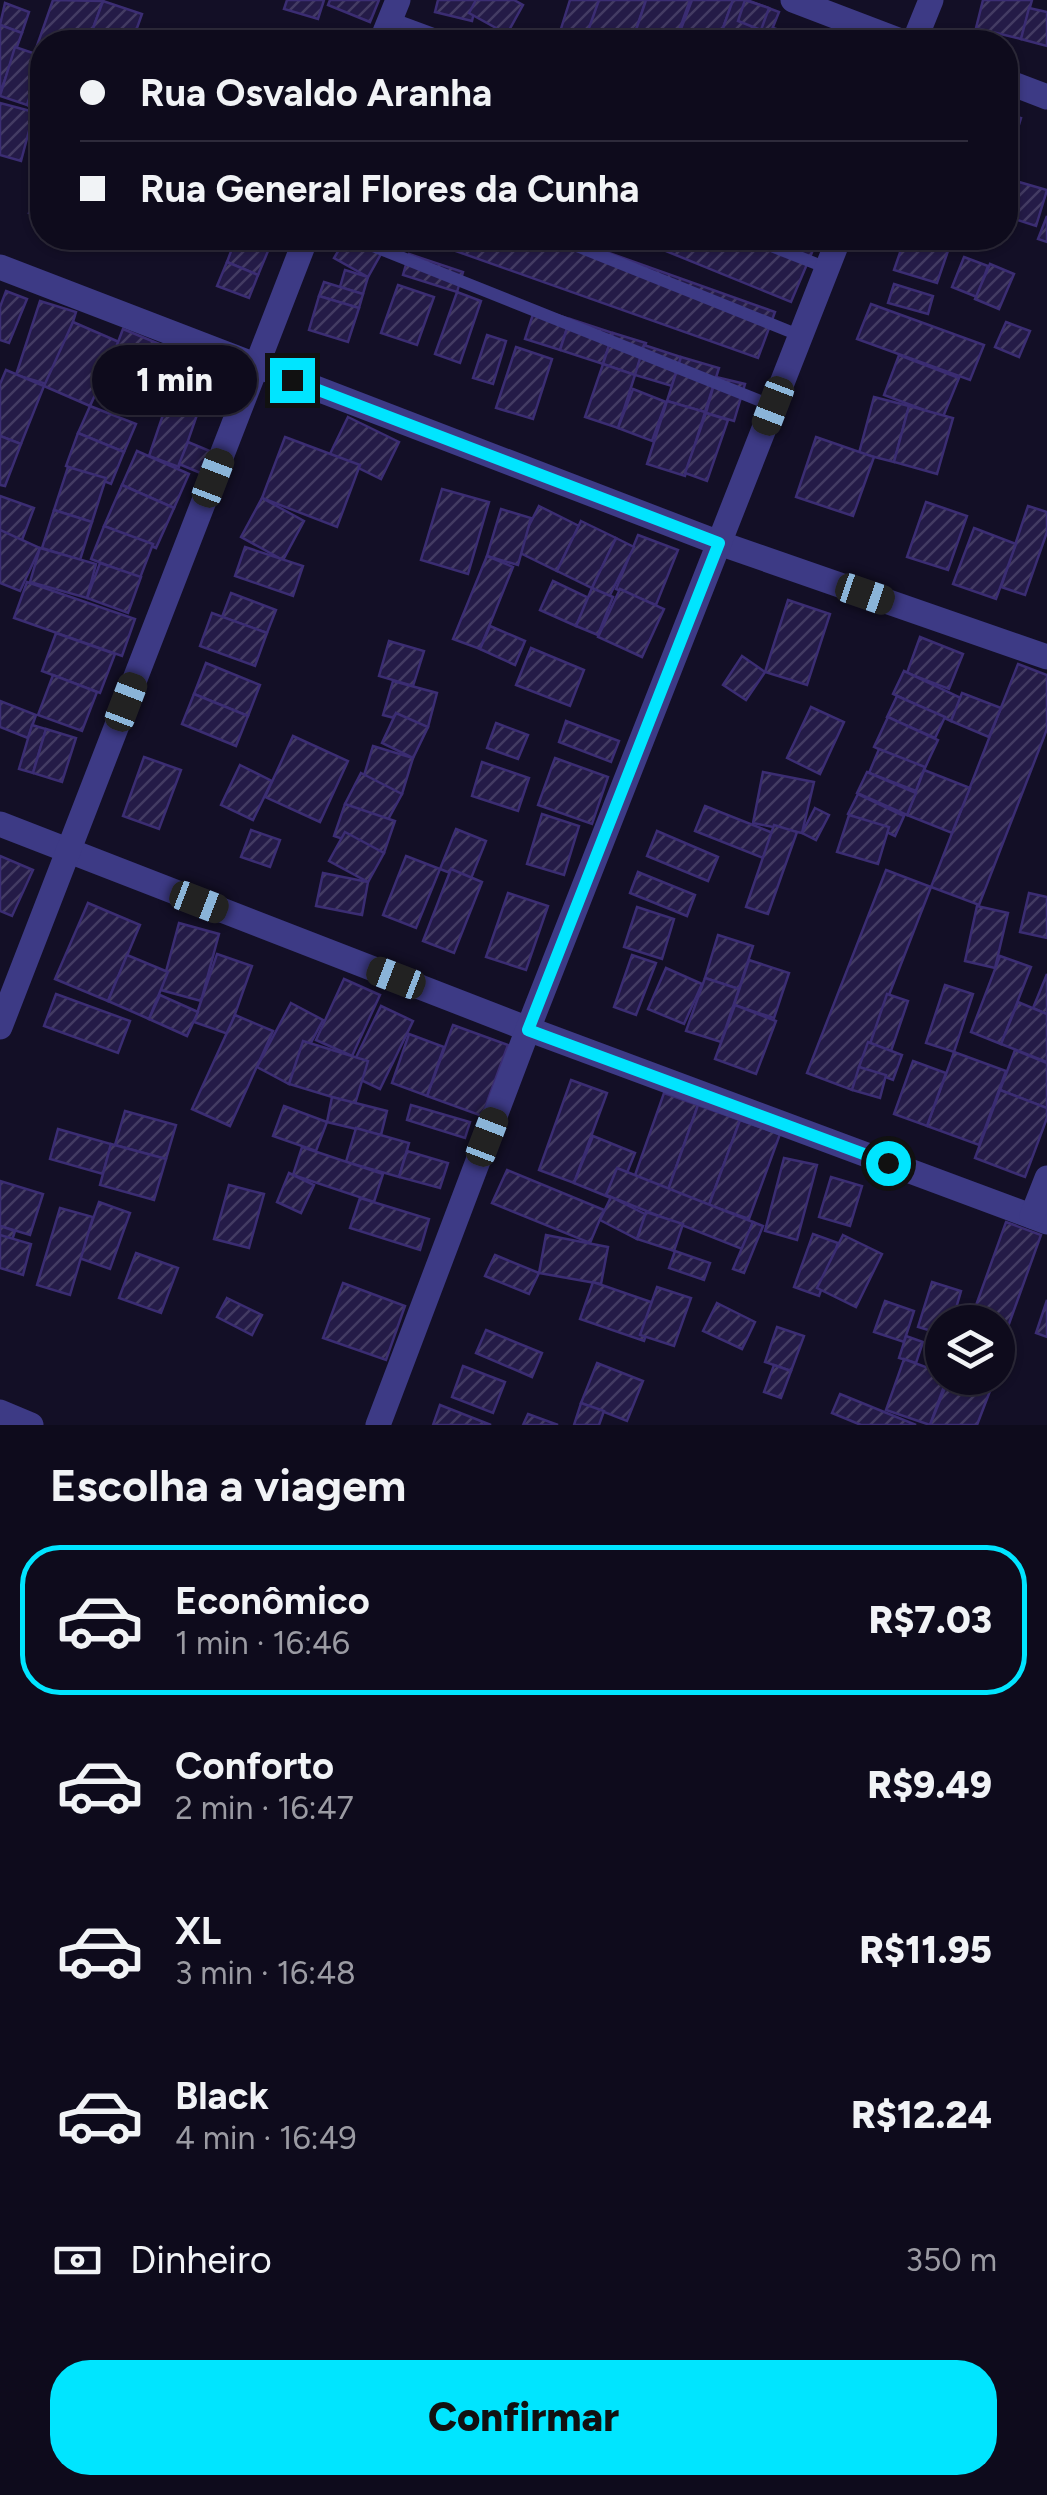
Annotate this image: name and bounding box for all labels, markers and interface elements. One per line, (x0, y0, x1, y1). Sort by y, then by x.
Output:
text: Rua Osvaldo Aranha (140, 70, 492, 116)
text: Rua General Flores da Cunha (140, 166, 640, 212)
callout: 1 min (92, 345, 257, 415)
route end (270, 358, 315, 403)
text: 1 min (136, 361, 213, 399)
car (748, 373, 798, 439)
car (188, 445, 238, 511)
car (832, 570, 898, 618)
car (101, 669, 151, 735)
car (166, 877, 232, 927)
car (363, 953, 429, 1003)
car (462, 1104, 512, 1170)
route start (866, 1141, 911, 1186)
map controls (925, 1305, 1015, 1395)
button: layers (925, 1305, 1015, 1395)
text: Escolha a viagem (50, 1458, 406, 1512)
icon: car (55, 1575, 145, 1665)
text: Econômico (175, 1578, 370, 1624)
text: R$7.03 (869, 1597, 992, 1643)
text: 1 min · 16:46 (175, 1624, 350, 1662)
icon: car (55, 1740, 145, 1830)
text: Conforto (175, 1743, 334, 1789)
text: R$9.49 (867, 1762, 992, 1808)
text: 2 min · 16:47 (175, 1789, 354, 1827)
icon: car (55, 1905, 145, 1995)
text: XL (175, 1908, 221, 1954)
text: R$11.95 (859, 1927, 992, 1973)
text: 3 min · 16:48 (175, 1954, 356, 1992)
icon: car (55, 2070, 145, 2160)
text: Black (175, 2073, 269, 2119)
text: R$12.24 (851, 2092, 992, 2138)
text: 4 min · 16:49 (175, 2119, 357, 2157)
icon: cash (50, 2233, 105, 2288)
text: Dinheiro (130, 2237, 272, 2283)
text: 350 m (906, 2241, 997, 2279)
button: Confirmar (50, 2360, 997, 2475)

